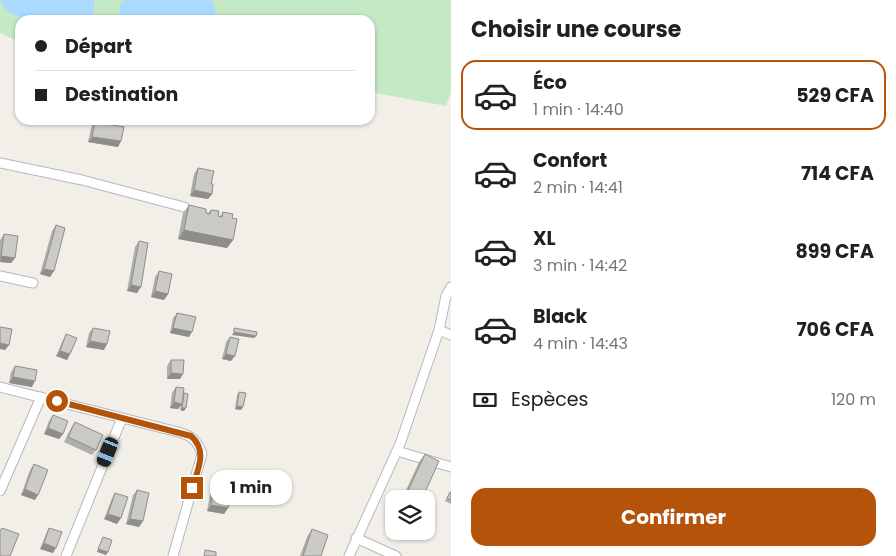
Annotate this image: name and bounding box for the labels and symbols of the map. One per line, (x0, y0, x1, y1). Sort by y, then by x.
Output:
route start (46, 390, 68, 412)
car (95, 435, 120, 469)
callout: 1 min (210, 470, 292, 506)
route end (181, 477, 203, 499)

